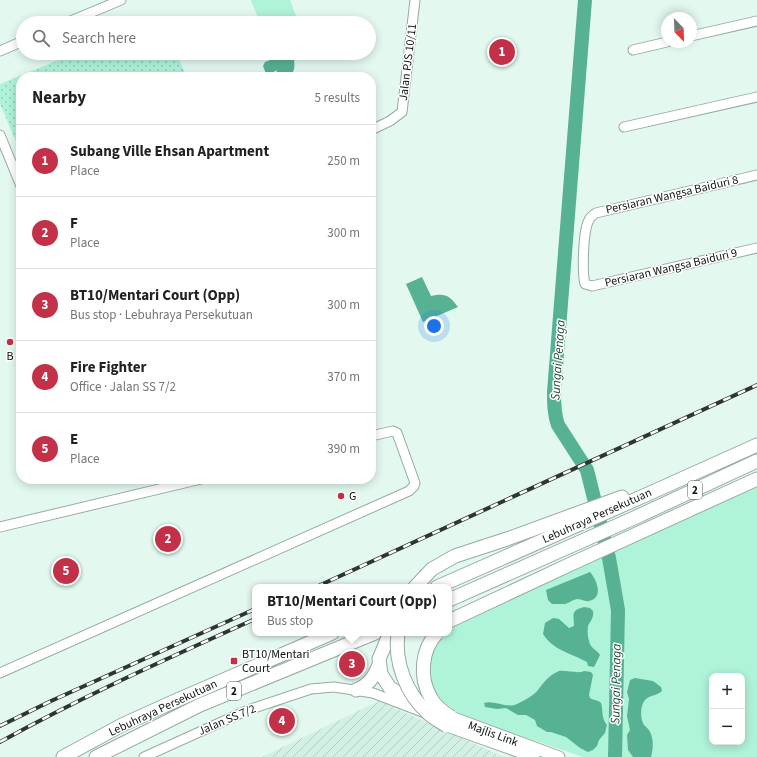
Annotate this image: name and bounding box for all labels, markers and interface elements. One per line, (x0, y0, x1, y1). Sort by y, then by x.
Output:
north arrow (661, 12, 697, 48)
search box (16, 16, 376, 60)
street label: Jalan PJS 10/11 (395, 22, 421, 102)
icon: search (30, 27, 52, 49)
text: Search here (62, 28, 136, 49)
pin: 1 (489, 37, 515, 67)
text: Nearby (32, 86, 86, 110)
text: 5 results (315, 89, 360, 107)
text: Subang Ville Ehsan Apartment (70, 141, 269, 162)
text: 1 (42, 152, 48, 170)
text: 250 m (327, 152, 360, 170)
text: Place (70, 162, 99, 180)
street label: Persiaran Wangsa Baiduri 8 (604, 171, 740, 219)
text: F (70, 213, 78, 234)
text: 2 (42, 224, 48, 242)
text: 300 m (327, 224, 360, 242)
text: Place (70, 234, 99, 252)
street label: Persiaran Wangsa Baiduri 9 (603, 244, 739, 292)
text: BT10/Mentari Court (Opp) (70, 285, 240, 306)
text: 3 (42, 296, 48, 314)
text: 300 m (327, 296, 360, 314)
text: Bus stop · Lebuhraya Persekutuan (70, 306, 253, 324)
your location (424, 316, 444, 336)
water label: Sungai Penaga (546, 319, 570, 401)
marker: B (5, 337, 15, 347)
place label: B (6, 348, 14, 365)
text: Fire Fighter (70, 357, 146, 378)
text: 4 (42, 368, 48, 386)
text: 370 m (327, 368, 360, 386)
text: Office · Jalan SS 7/2 (70, 378, 176, 396)
text: E (70, 429, 78, 450)
text: 5 (42, 440, 48, 458)
text: 390 m (327, 440, 360, 458)
text: Place (70, 450, 99, 468)
road number: 2 (688, 481, 702, 499)
street label: Lebuhraya Persekutuan (540, 484, 654, 548)
place label: G (349, 488, 356, 505)
marker: G (336, 491, 346, 501)
pin: 2 (155, 524, 181, 554)
pin: 5 (53, 556, 79, 586)
popup (252, 584, 452, 636)
text: BT10/Mentari Court (Opp) (267, 591, 437, 612)
text: Bus stop (267, 612, 313, 630)
water label: Sungai Penaga (606, 644, 626, 724)
place label: BT10/Mentari Court (242, 646, 310, 677)
pin: 3 (339, 649, 365, 679)
marker: BT10/Mentari Court (229, 656, 239, 666)
map controls (709, 673, 745, 745)
button: + (709, 673, 745, 709)
street label: Lebuhraya Persekutuan (106, 675, 220, 741)
road number: 2 (227, 682, 241, 700)
street label: Jalan SS 7/2 (196, 700, 258, 740)
pin: 4 (269, 706, 295, 736)
button: − (709, 709, 745, 745)
street label: Majlis Link (465, 717, 521, 751)

